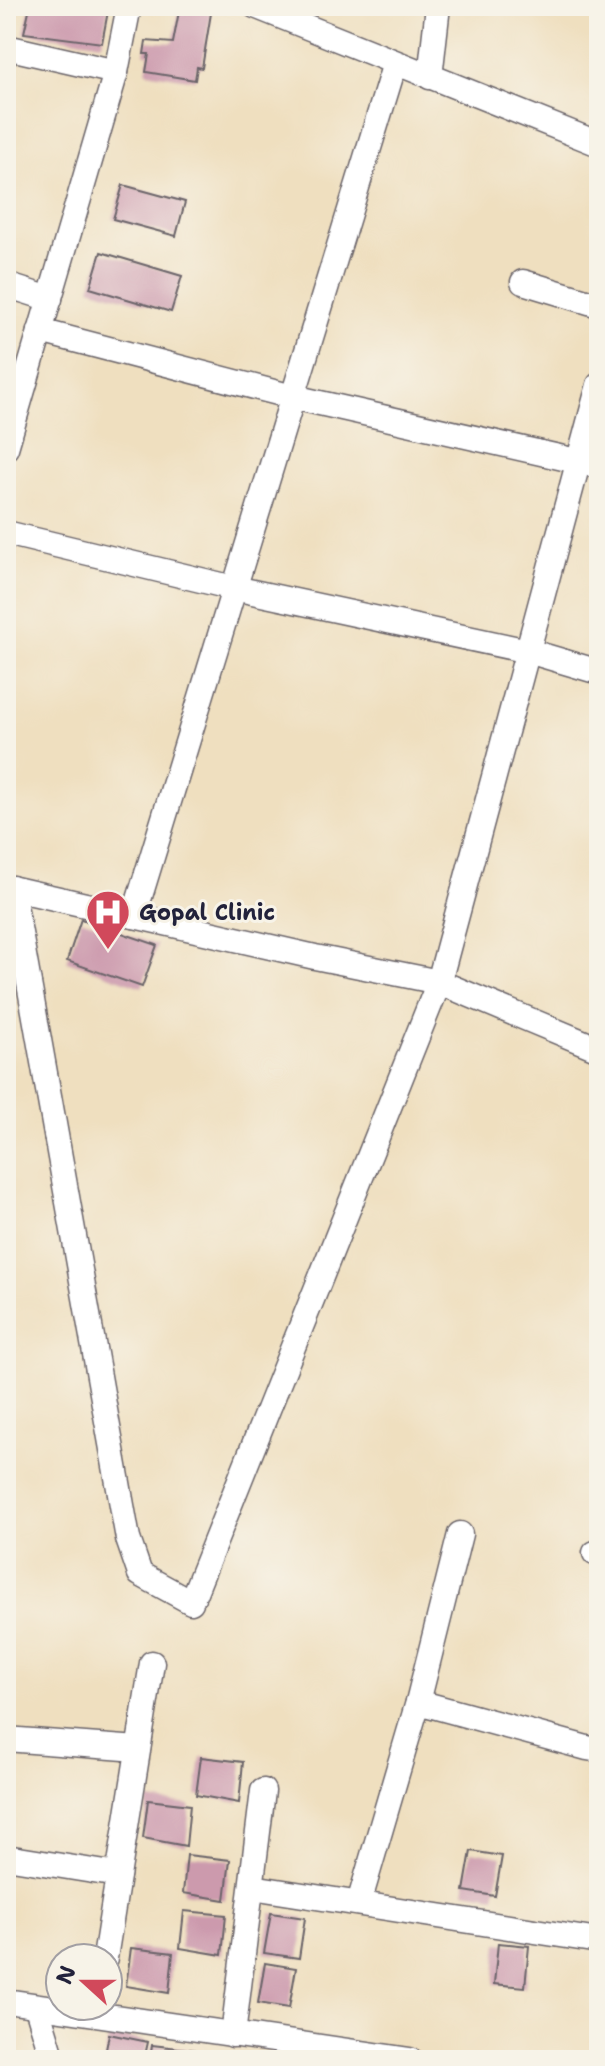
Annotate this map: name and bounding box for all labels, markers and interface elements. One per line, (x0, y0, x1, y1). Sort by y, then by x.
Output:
hospital icon: Gopal Clinic (84, 888, 132, 951)
place label: Gopal Clinic (139, 898, 275, 927)
north arrow (44, 1942, 124, 2022)
text: N (49, 1962, 82, 1988)

